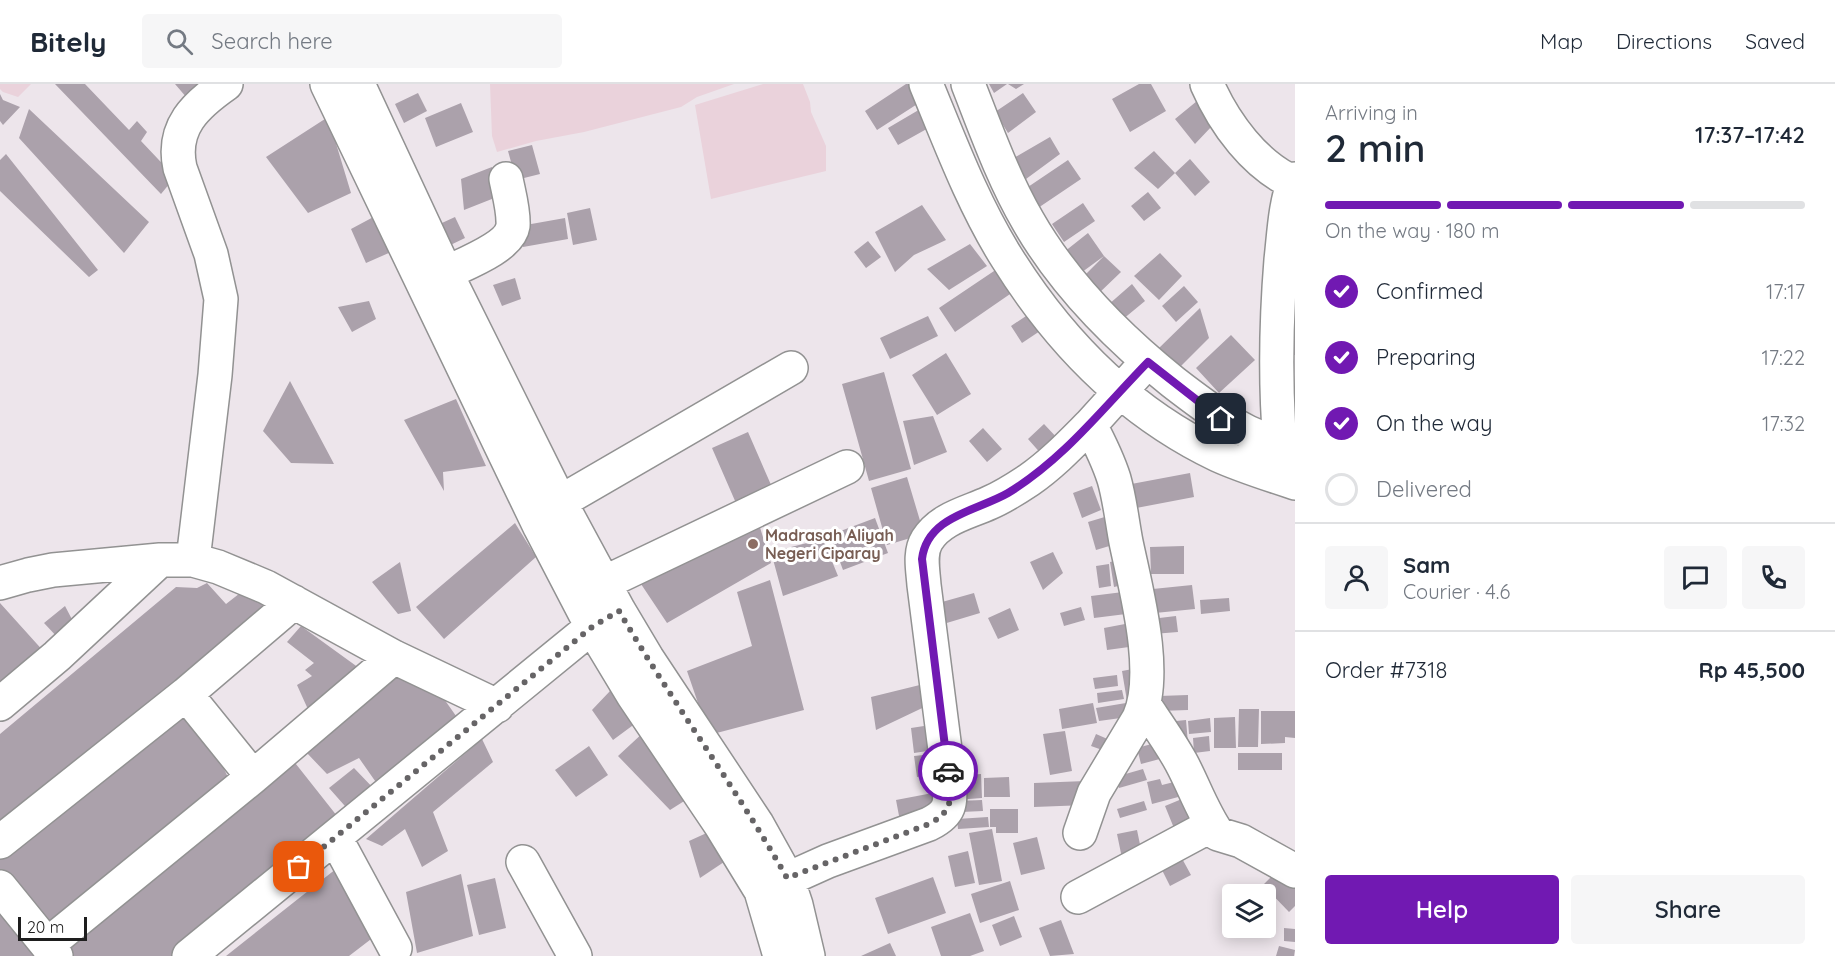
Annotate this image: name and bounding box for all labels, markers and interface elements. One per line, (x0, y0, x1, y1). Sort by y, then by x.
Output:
search box (142, 14, 562, 68)
text: Bitely (30, 24, 106, 59)
icon: search (163, 25, 196, 58)
text: Search here (211, 27, 333, 55)
text: Map (1540, 28, 1583, 54)
text: Directions (1616, 28, 1712, 54)
text: Saved (1745, 28, 1805, 54)
text: Arriving in (1325, 100, 1418, 125)
text: 17:37–17:42 (1695, 121, 1805, 149)
text: 2 min (1325, 123, 1426, 172)
text: On the way · 180 m (1325, 218, 1499, 243)
icon: check (1325, 275, 1358, 308)
text: Confirmed (1376, 277, 1483, 305)
text: 17:17 (1766, 279, 1805, 304)
icon: check (1325, 341, 1358, 374)
text: Preparing (1376, 343, 1476, 371)
text: 17:22 (1761, 345, 1805, 370)
pin (1195, 393, 1246, 444)
icon: home (1204, 402, 1237, 435)
icon: check (1325, 407, 1358, 440)
text: On the way (1376, 409, 1492, 437)
text: 17:32 (1762, 411, 1805, 436)
text: Delivered (1376, 475, 1472, 503)
place label: Madrasah Aliyah Negeri Ciparay (765, 525, 894, 563)
marker: Madrasah Aliyah Negeri Ciparay (746, 537, 760, 551)
button: person (1325, 546, 1388, 609)
button: chat (1664, 546, 1727, 609)
button: phone (1742, 546, 1805, 609)
text: Sam (1403, 551, 1450, 579)
text: Courier · 4.6 (1403, 579, 1510, 604)
text: Order #7318 (1325, 656, 1447, 684)
text: Rp 45,500 (1699, 656, 1805, 684)
courier (918, 741, 978, 801)
icon: car (932, 755, 965, 788)
pin (273, 841, 324, 892)
icon: bag (282, 850, 315, 883)
button: Help (1325, 875, 1559, 944)
button: Share (1571, 875, 1805, 944)
map controls (1222, 884, 1276, 938)
button: layers (1222, 884, 1276, 938)
scale bar (18, 914, 87, 942)
text: 20 m (27, 917, 64, 937)

